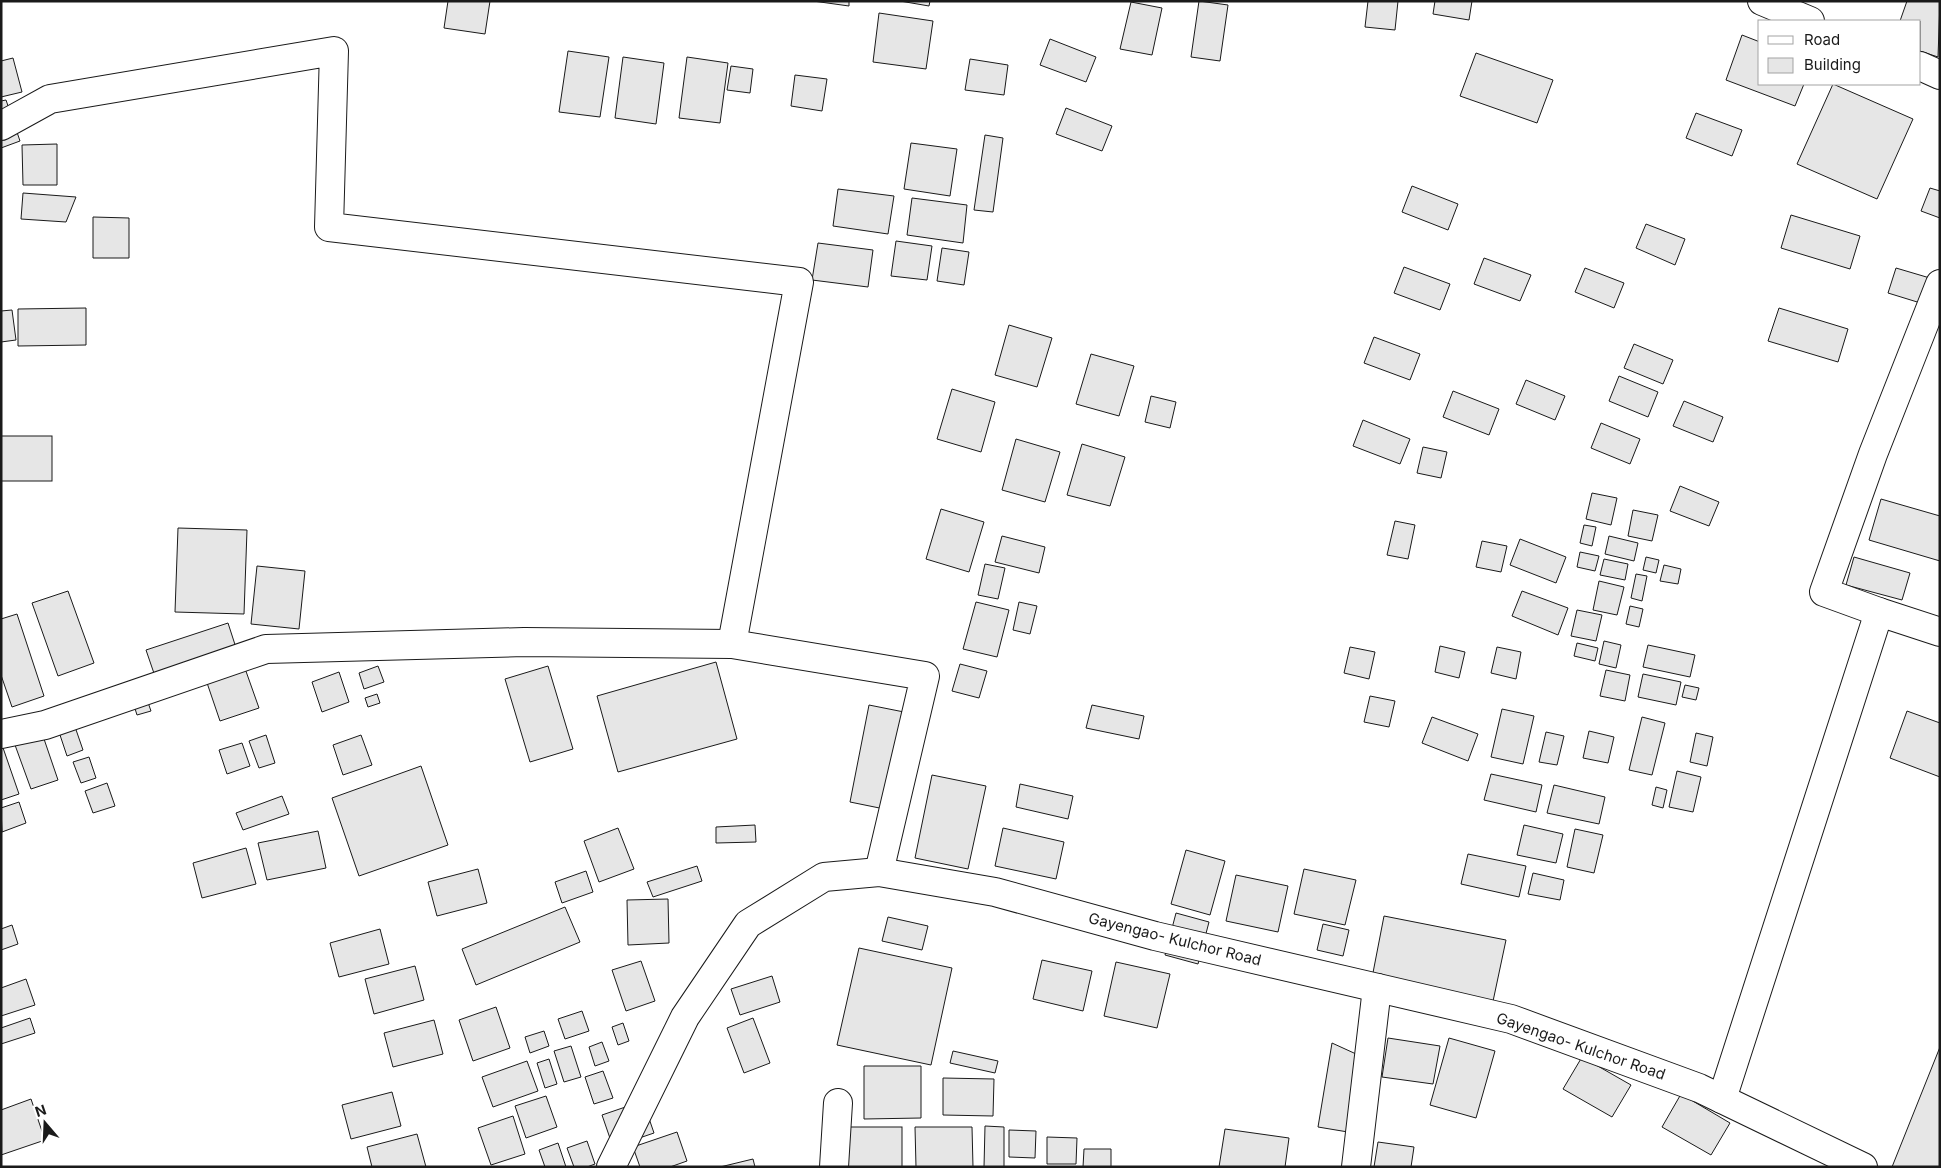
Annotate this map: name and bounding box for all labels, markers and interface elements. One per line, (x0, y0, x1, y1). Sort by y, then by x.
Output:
legend (1758, 20, 1921, 85)
text: Road (1804, 30, 1840, 49)
text: Building (1804, 55, 1861, 74)
street label: Gayengao- Kulchor Road (1087, 908, 1263, 970)
street label: Gayengao- Kulchor Road (1494, 1008, 1668, 1084)
north arrow (20, 1098, 70, 1148)
text: N (33, 1100, 48, 1120)

